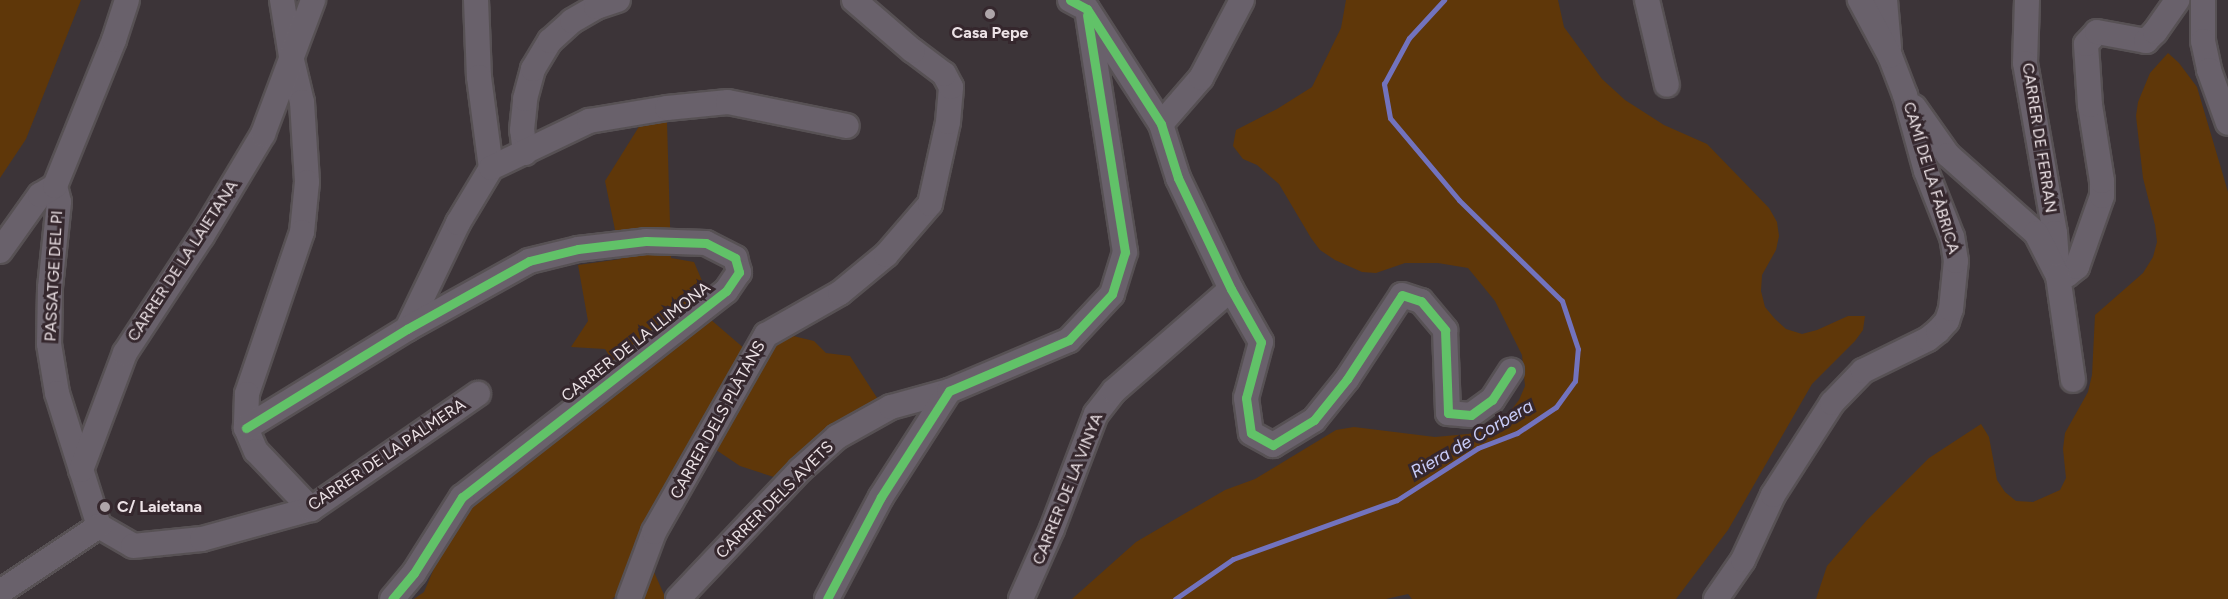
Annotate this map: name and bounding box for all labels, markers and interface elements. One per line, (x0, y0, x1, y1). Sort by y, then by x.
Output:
marker: Casa Pepe (983, 7, 997, 21)
place label: Casa Pepe (952, 23, 1028, 43)
street label: CARRER DE FERRAN (2018, 62, 2060, 214)
street label: CAMÍ DE LA FÀBRICA (1899, 100, 1963, 256)
street label: CARRER DE LA LAIETANA (124, 177, 242, 345)
street label: PASSATGE DEL PI (41, 210, 67, 342)
street label: CARRER DE LA LLIMONA (558, 278, 714, 406)
street label: CARRER DELS PLÀTANS (667, 338, 769, 502)
street label: CARRER DE LA PALMERA (305, 395, 469, 515)
water label: Riera de Corbera (1407, 395, 1537, 483)
street label: CARRER DE LA VINYA (1029, 410, 1107, 568)
street label: CARRER DELS AVETS (712, 437, 838, 563)
place label: C/ Laietana (117, 497, 202, 517)
marker: C/ Laietana (98, 500, 112, 514)

